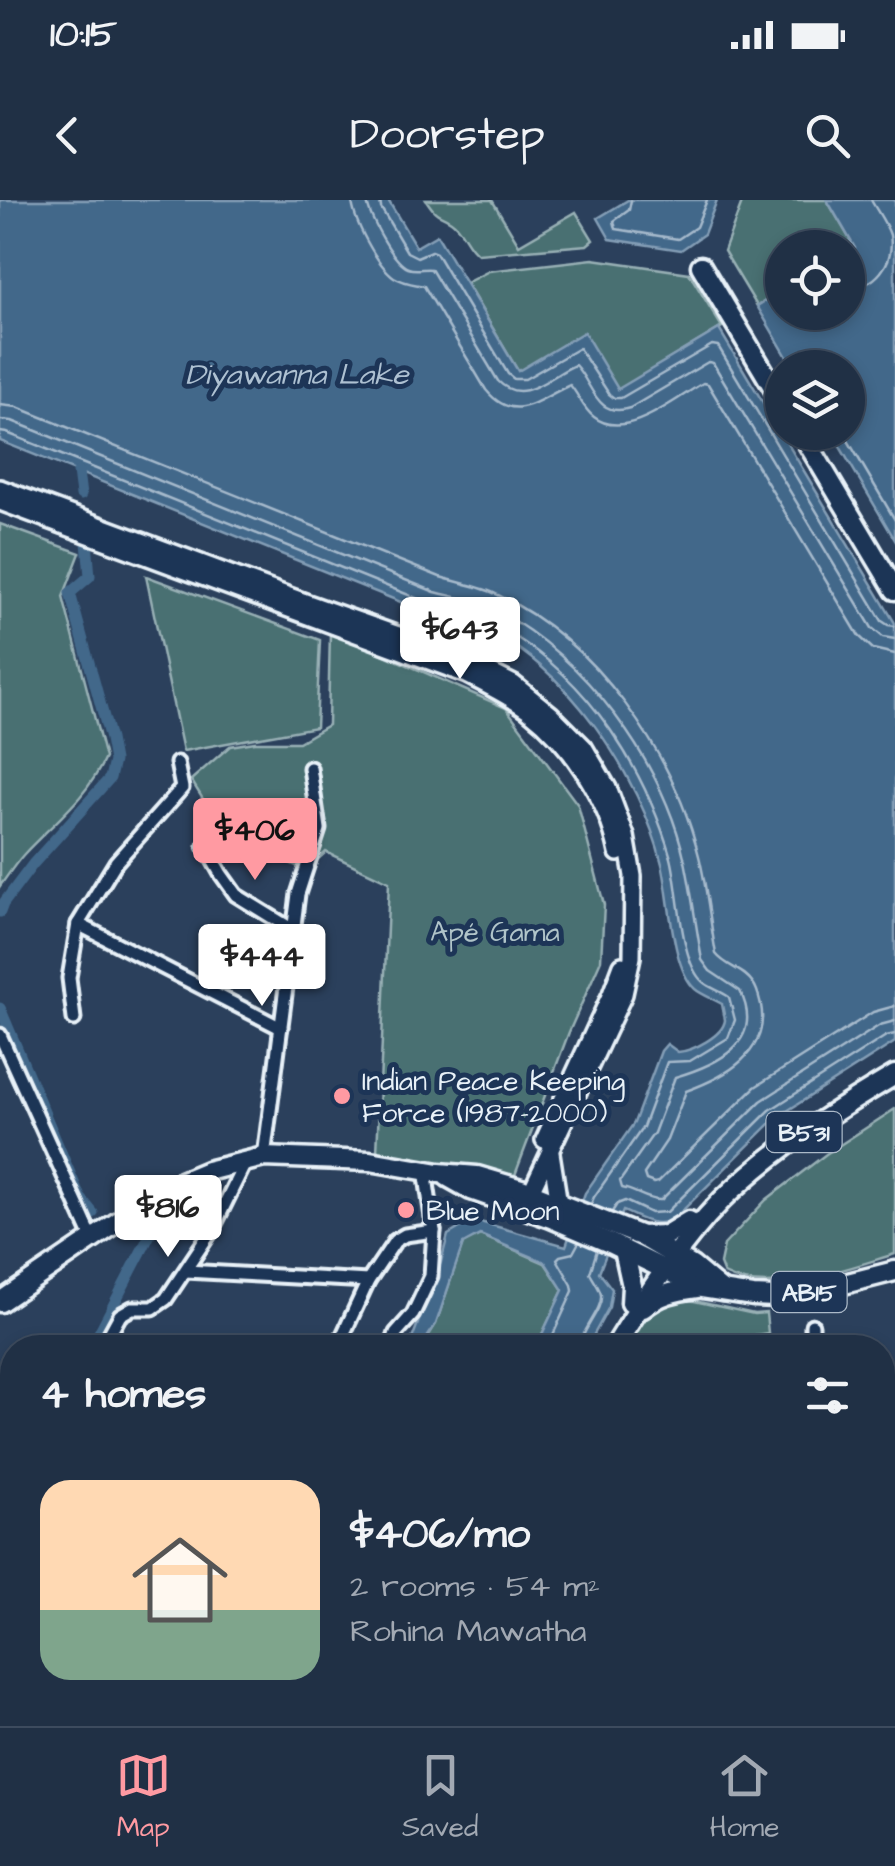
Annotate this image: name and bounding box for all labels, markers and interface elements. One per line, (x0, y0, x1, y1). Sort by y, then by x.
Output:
text: 10:15 (50, 9, 117, 61)
text: Doorstep (350, 104, 545, 166)
icon: back (40, 108, 95, 163)
icon: search (800, 108, 855, 163)
map controls (765, 230, 865, 450)
button: locate (765, 230, 865, 330)
button: layers (765, 350, 865, 450)
water label: Diyawanna Lake (185, 354, 410, 397)
pin: $643 (401, 597, 519, 682)
text: $643 (422, 607, 498, 652)
pin: $406 (196, 798, 314, 883)
text: $406 (215, 808, 295, 853)
park label: Apé Gama (430, 913, 560, 952)
pin: $444 (203, 924, 321, 1009)
text: $444 (220, 934, 304, 979)
place label: Indian Peace Keeping Force (1987-2000) (362, 1062, 625, 1133)
marker: Indian Peace Keeping Force (1987-2000) (331, 1085, 353, 1107)
road number: B531 (766, 1112, 842, 1152)
pin: $816 (109, 1175, 227, 1260)
text: $816 (137, 1185, 199, 1230)
place label: Blue Moon (426, 1192, 560, 1231)
marker: Blue Moon (395, 1199, 417, 1221)
road number: AB15 (772, 1272, 846, 1312)
text: 4 homes (40, 1366, 206, 1424)
icon: filters (800, 1368, 855, 1423)
text: $406/mo (350, 1506, 530, 1564)
icon: home (120, 1520, 240, 1640)
text: 2 rooms · 54 m² (350, 1564, 600, 1609)
text: Rohina Mawatha (350, 1609, 587, 1654)
tab: Map (116, 1748, 171, 1847)
tab: Saved (402, 1748, 478, 1847)
tab: Home (710, 1748, 779, 1847)

